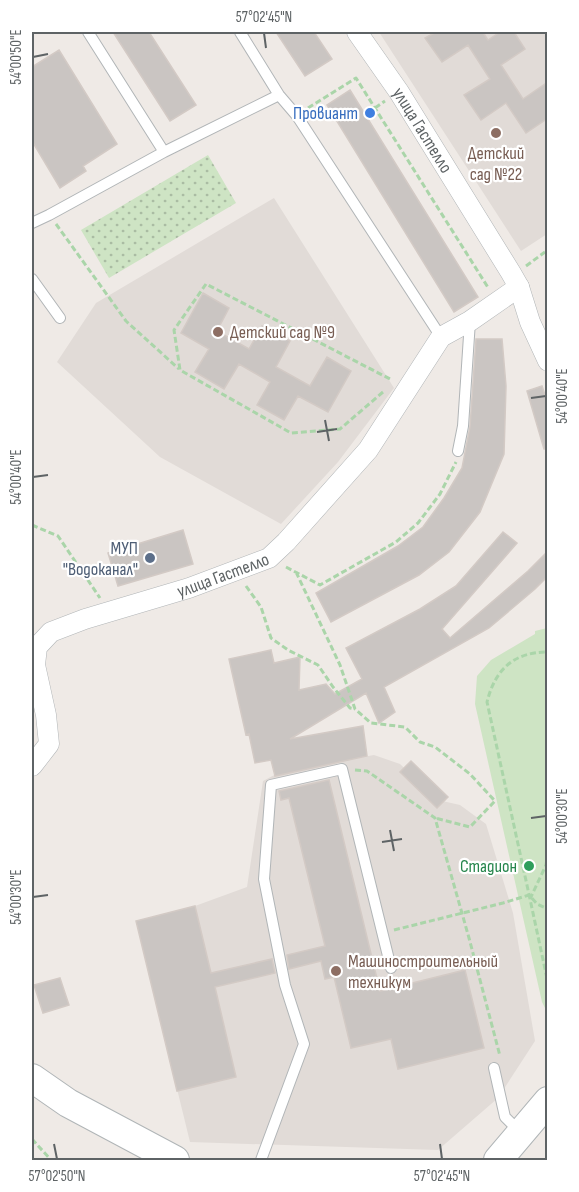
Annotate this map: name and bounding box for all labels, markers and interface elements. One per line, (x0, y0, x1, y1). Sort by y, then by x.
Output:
text: 57°02'45"N (236, 8, 292, 27)
text: 54°00'50"E (7, 29, 26, 85)
street label: улица Гастелло (388, 83, 456, 177)
place label: Провиант (293, 103, 358, 124)
marker: Провиант (363, 106, 377, 120)
marker: Детский сад №22 (489, 126, 503, 140)
place label: Детский сад №22 (468, 143, 524, 185)
place label: Детский сад №9 (230, 322, 335, 343)
marker: Детский сад №9 (211, 325, 225, 339)
text: 54°00'40"E (553, 368, 572, 424)
text: 54°00'40"E (7, 449, 26, 505)
place label: МУП "Водоканал" (63, 538, 138, 580)
street label: улица Гастелло (175, 549, 272, 602)
marker: МУП "Водоканал" (143, 551, 157, 565)
text: 54°00'30"E (553, 788, 572, 844)
place label: Стадион (460, 856, 517, 877)
marker: Стадион (522, 859, 536, 873)
text: 54°00'30"E (7, 869, 26, 925)
place label: Машиностроительный техникум (348, 951, 498, 993)
marker: Машиностроительный техникум (329, 964, 343, 978)
text: 57°02'50"N (29, 1167, 85, 1186)
text: 57°02'45"N (414, 1167, 470, 1186)

